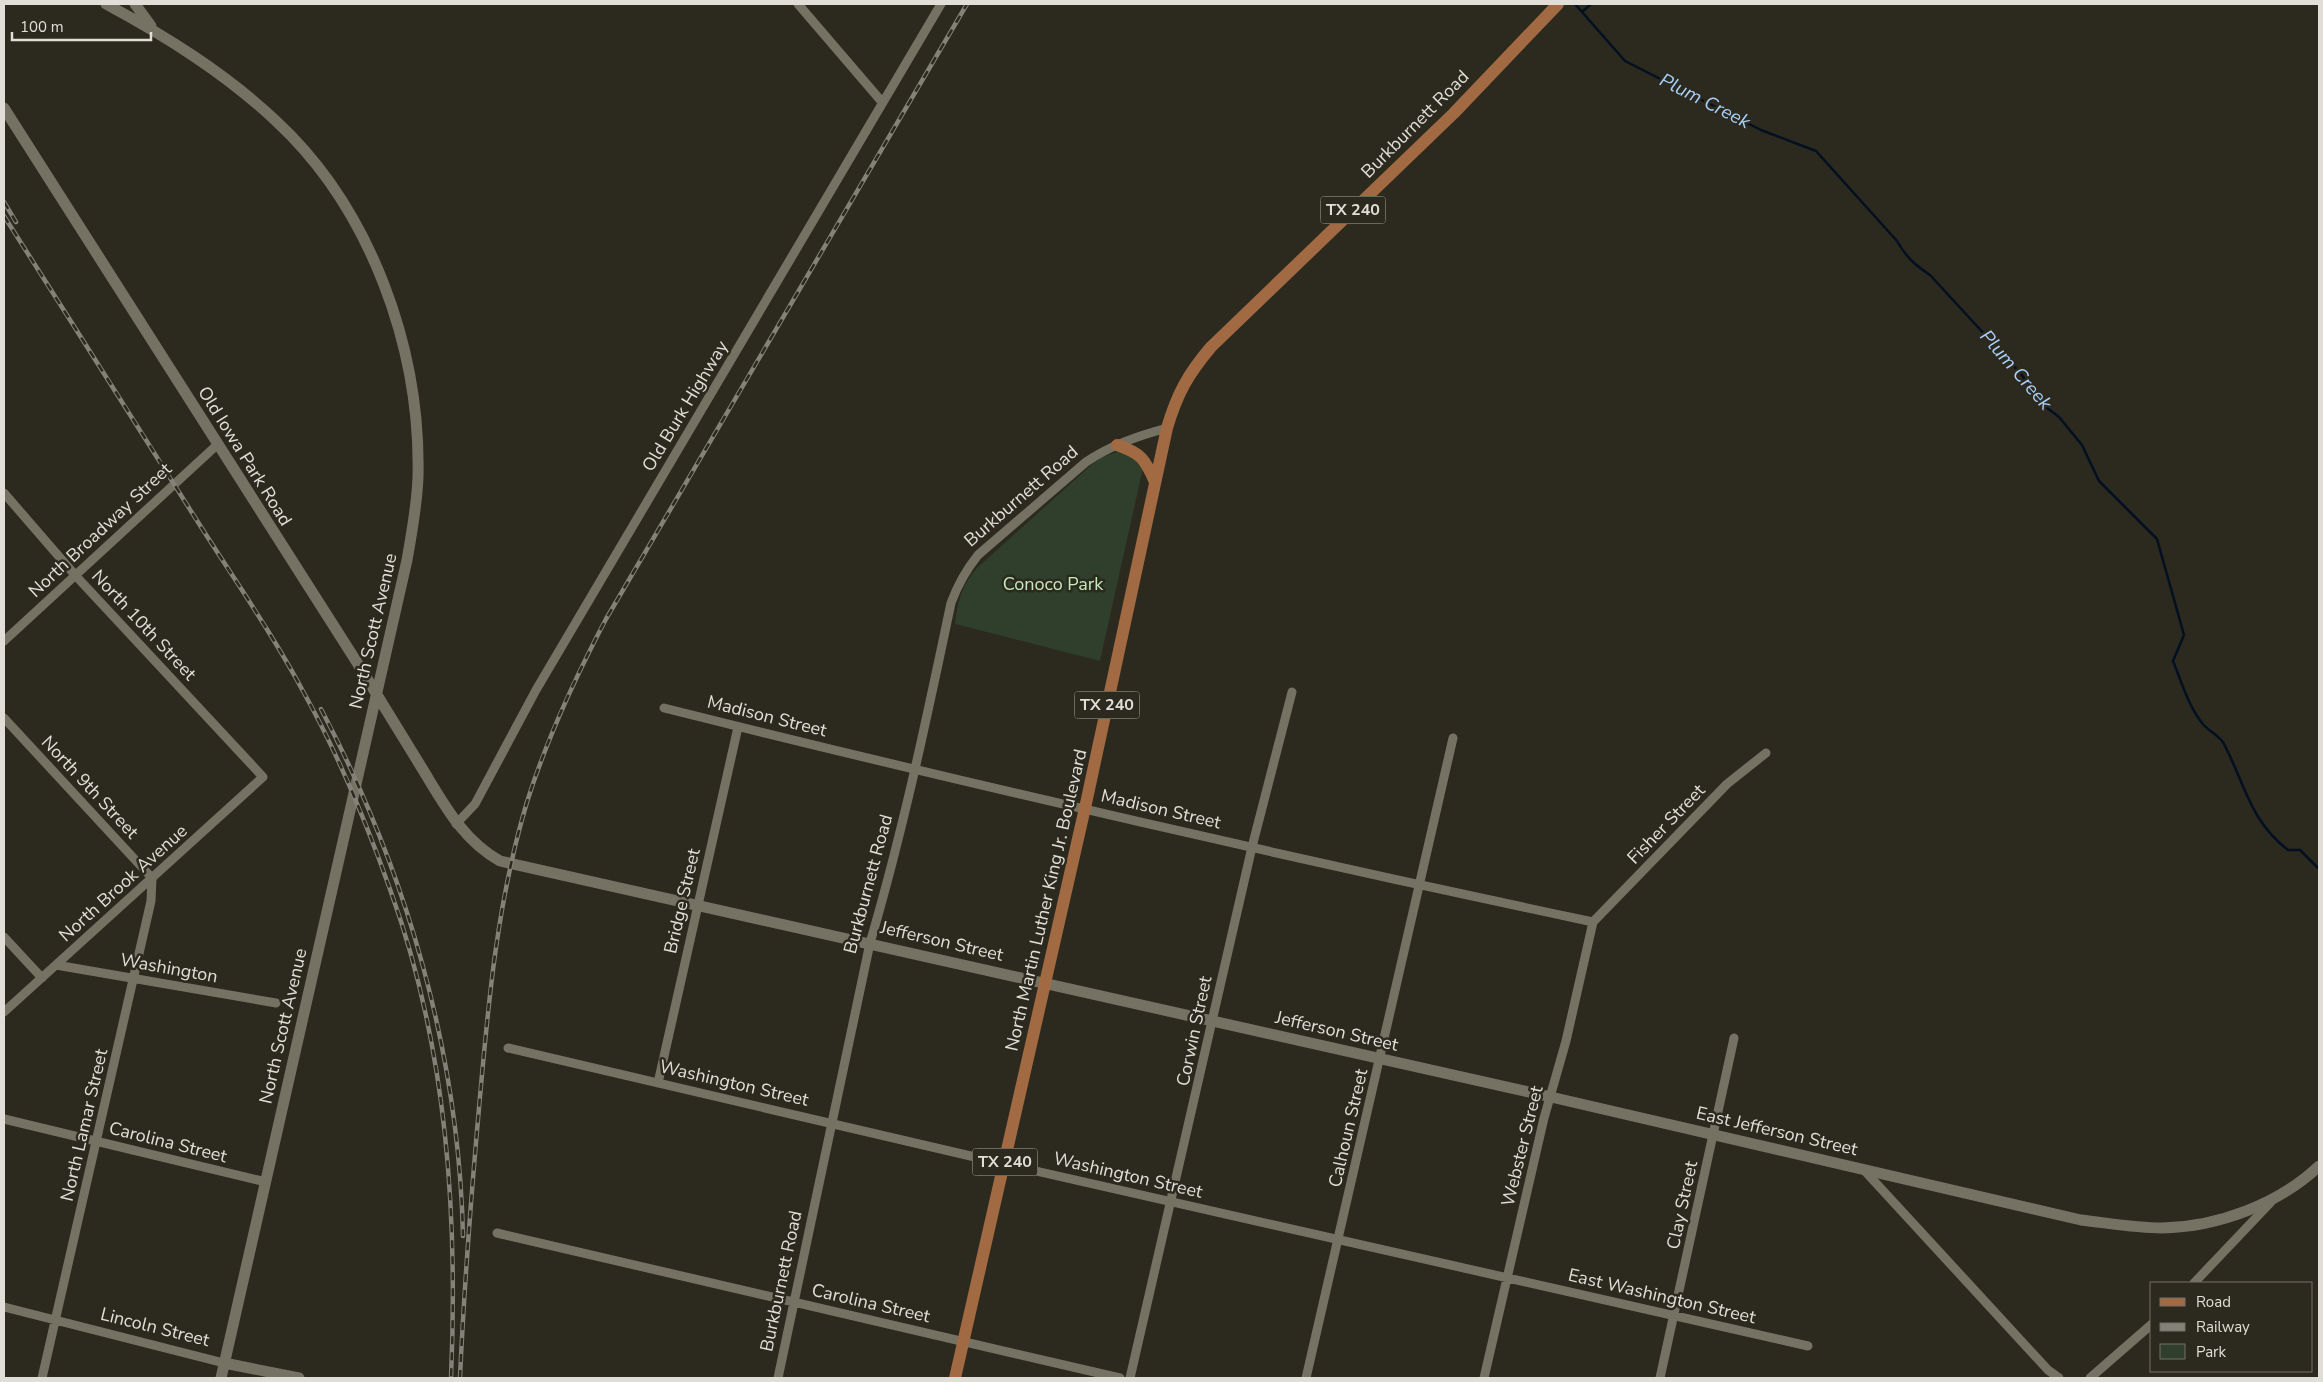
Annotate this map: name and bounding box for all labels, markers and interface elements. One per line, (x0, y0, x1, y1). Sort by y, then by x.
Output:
scale bar (12, 10, 151, 42)
text: 100 m (20, 17, 64, 37)
street label: Burkburnett Road (1356, 65, 1474, 183)
water label: Plum Creek (1655, 67, 1755, 135)
road number: TX 240 (1320, 196, 1386, 224)
water label: Plum Creek (1974, 324, 2058, 416)
street label: Old Burk Highway (636, 335, 734, 476)
street label: Old Iowa Park Road (192, 382, 298, 530)
street label: Burkburnett Road (959, 440, 1083, 552)
street label: North Broadway Street (23, 457, 177, 603)
street label: North Scott Avenue (343, 551, 403, 711)
street label: North 10th Street (86, 564, 202, 686)
park label: Conoco Park (1003, 572, 1104, 596)
street label: Madison Street (705, 690, 830, 743)
road number: TX 240 (1074, 692, 1140, 718)
street label: North 9th Street (36, 730, 144, 844)
street label: North Martin Luther King Jr. Boulevard (1000, 747, 1092, 1053)
street label: Fisher Street (1622, 778, 1711, 869)
street label: Madison Street (1099, 784, 1224, 835)
street label: Burkburnett Road (838, 812, 898, 956)
street label: North Brook Avenue (54, 819, 192, 947)
street label: Bridge Street (658, 845, 706, 956)
street label: Jefferson Street (877, 915, 1006, 967)
street label: North Scott Avenue (253, 946, 313, 1106)
street label: Washington (118, 948, 220, 988)
street label: Corwin Street (1171, 973, 1218, 1088)
street label: Jefferson Street (1272, 1005, 1401, 1057)
street label: North Lamar Street (55, 1046, 113, 1204)
street label: Washington Street (657, 1054, 812, 1112)
street label: Calhoun Street (1323, 1066, 1373, 1190)
street label: Webster Street (1495, 1083, 1549, 1209)
street label: East Jefferson Street (1694, 1101, 1861, 1161)
street label: Carolina Street (107, 1116, 230, 1168)
street label: Washington Street (1051, 1146, 1206, 1204)
road number: TX 240 (972, 1148, 1038, 1176)
street label: Clay Street (1661, 1158, 1703, 1251)
street label: Burkburnett Road (754, 1208, 808, 1354)
street label: East Washington Street (1566, 1263, 1759, 1329)
street label: Carolina Street (809, 1278, 933, 1328)
legend (2150, 1282, 2313, 1372)
text: Road (2196, 1292, 2231, 1312)
street label: Lincoln Street (98, 1302, 213, 1352)
text: Railway (2196, 1317, 2250, 1337)
text: Park (2196, 1342, 2226, 1362)

